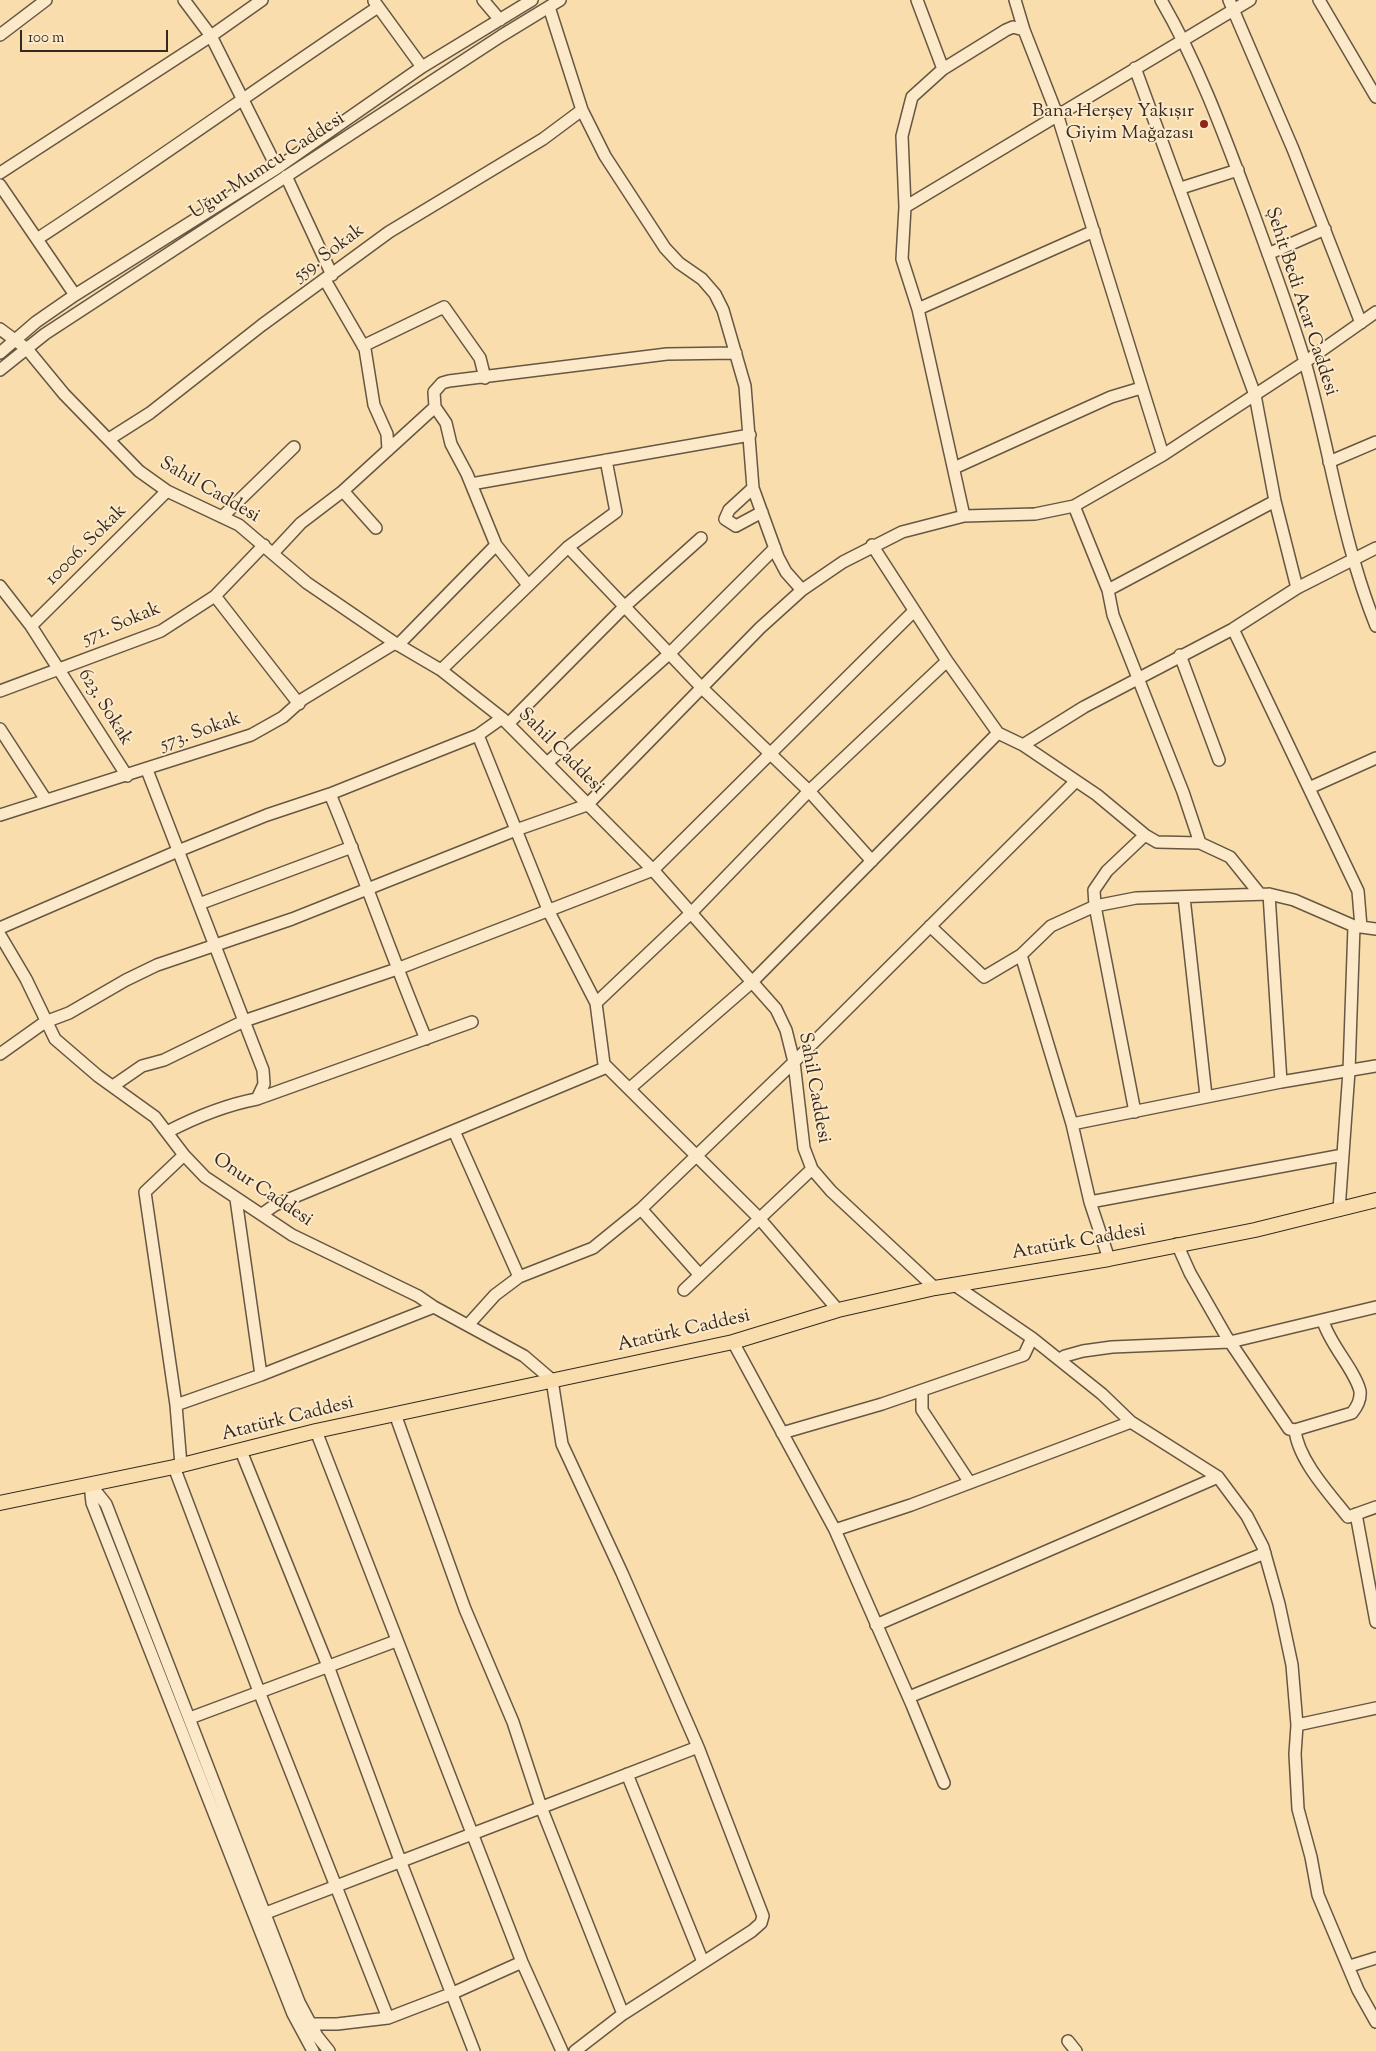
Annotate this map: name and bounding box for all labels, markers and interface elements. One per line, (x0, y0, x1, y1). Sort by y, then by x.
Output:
scale bar (22, 20, 170, 52)
text: 100 m (28, 28, 64, 49)
place label: Bana Herşey Yakışır Giyim Mağazası (1032, 102, 1194, 146)
street label: Uğur Mumcu Caddesi (186, 108, 350, 226)
marker: Bana Herşey Yakışır Giyim Mağazası (1198, 118, 1210, 130)
street label: Şehit Bedi Acar Caddesi (1259, 205, 1341, 399)
street label: 559. Sokak (290, 220, 370, 288)
street label: Sahil Caddesi (155, 453, 263, 529)
street label: 10006. Sokak (42, 501, 132, 591)
street label: 571. Sokak (80, 598, 164, 652)
street label: 623. Sokak (72, 666, 136, 750)
street label: Sahil Caddesi (512, 704, 608, 800)
street label: 573. Sokak (158, 709, 244, 757)
street label: Sahil Caddesi (792, 1031, 834, 1145)
street label: Onur Caddesi (208, 1149, 316, 1233)
street label: Atatürk Caddesi (1010, 1220, 1148, 1266)
street label: Atatürk Caddesi (615, 1306, 753, 1358)
street label: Atatürk Caddesi (219, 1393, 357, 1447)

